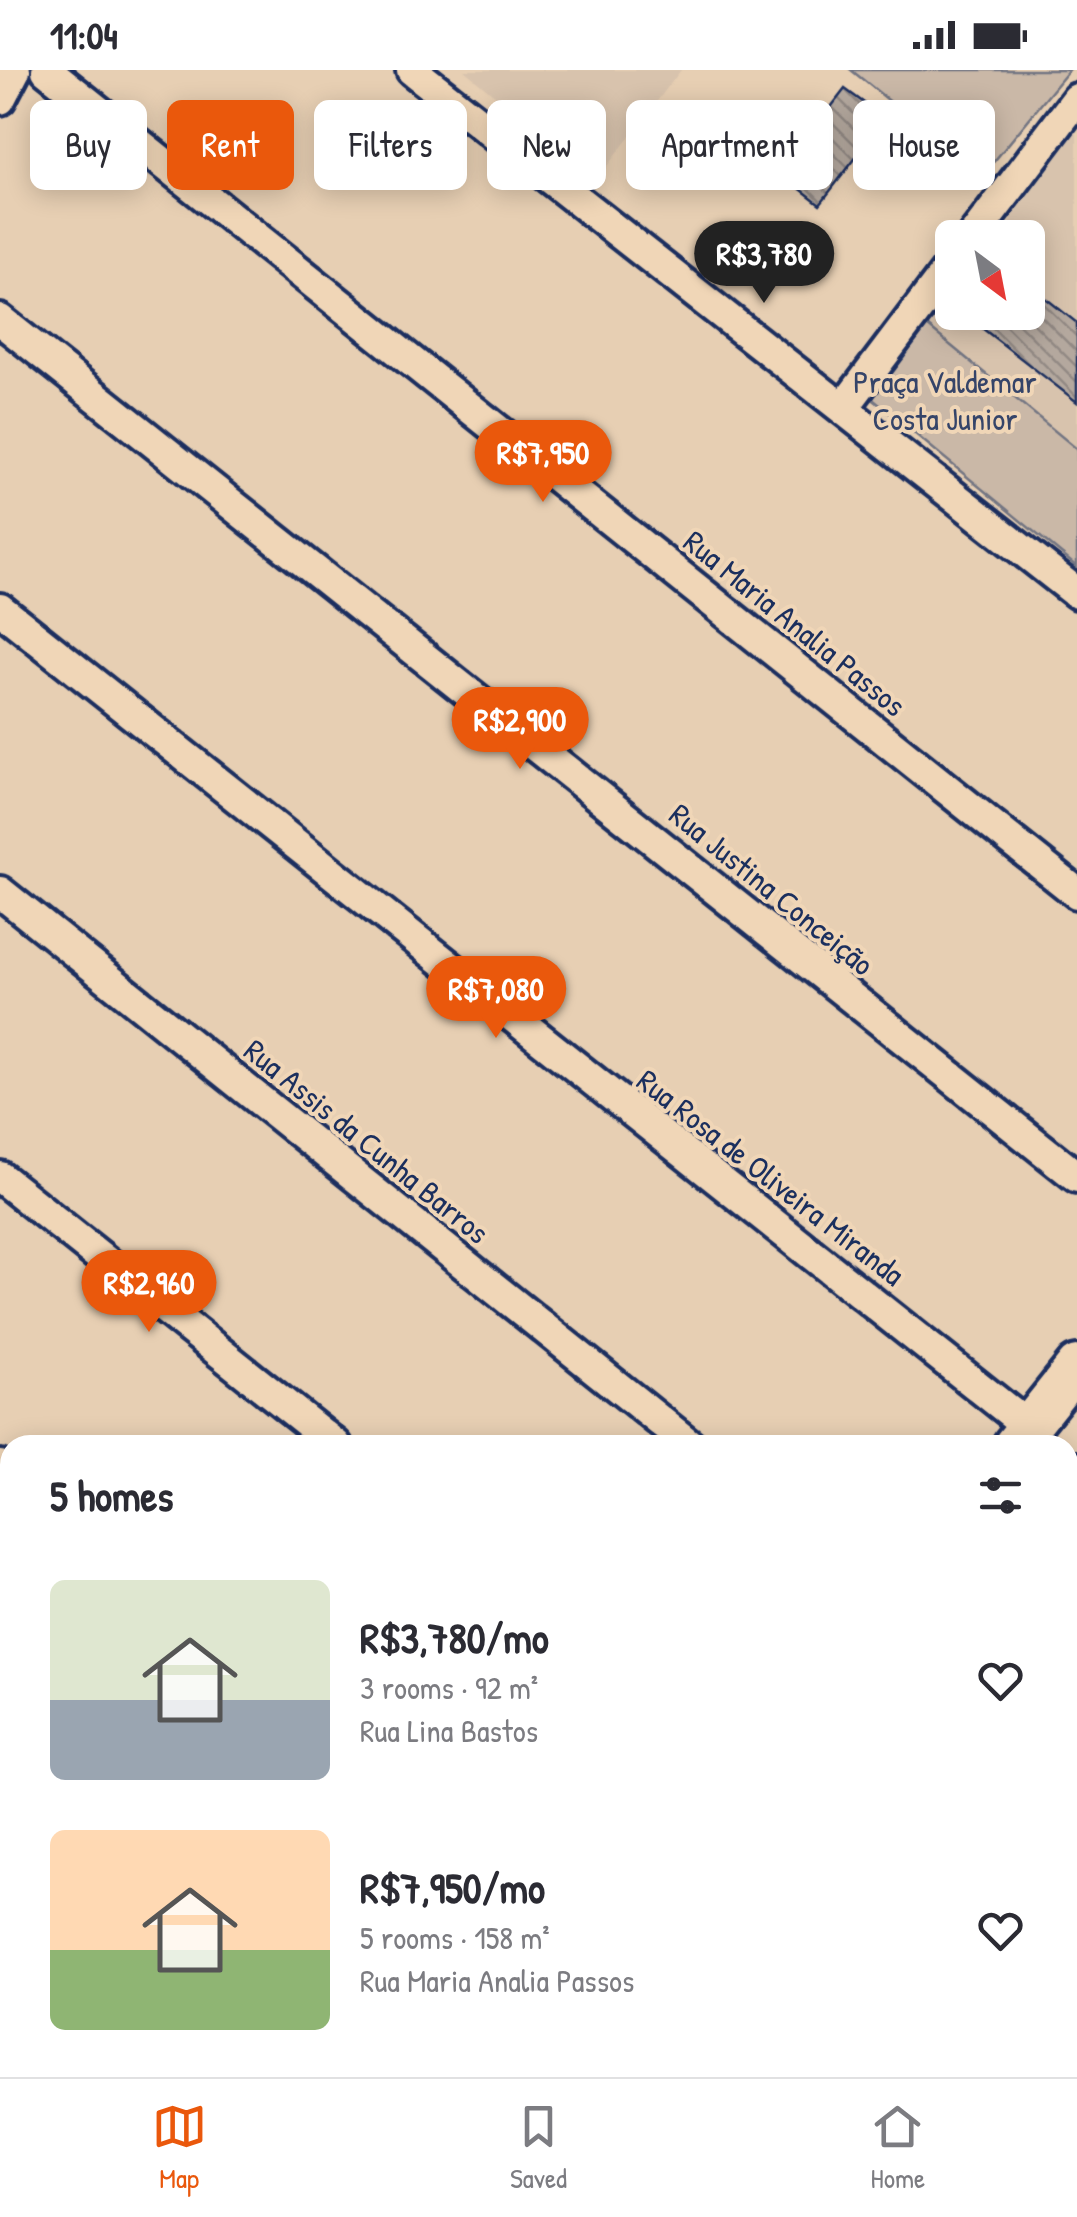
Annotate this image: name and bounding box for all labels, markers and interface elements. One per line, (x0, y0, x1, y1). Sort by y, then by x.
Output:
text: 11:04 (50, 9, 118, 61)
chip: Buy (30, 100, 147, 190)
chip: Rent (167, 100, 294, 190)
chip: Filters (314, 100, 467, 190)
chip: New (487, 100, 606, 190)
chip: Apartment (626, 100, 833, 190)
chip: House (853, 100, 995, 190)
north arrow (935, 220, 1045, 330)
map controls (935, 220, 1045, 330)
pin: R$3,780 (672, 221, 856, 306)
text: R$3,780 (716, 232, 812, 275)
park label: Praça Valdemar Costa Junior (853, 360, 1037, 440)
pin: R$7,950 (451, 420, 635, 505)
text: R$7,950 (497, 431, 589, 474)
street label: Rua Maria Analia Passos (675, 520, 915, 726)
pin: R$2,900 (428, 687, 612, 772)
text: R$2,900 (474, 698, 566, 741)
street label: Rua Justina Conceição (661, 793, 883, 985)
pin: R$7,080 (404, 956, 588, 1041)
text: R$7,080 (448, 967, 544, 1010)
street label: Rua Assis da Cunha Barros (236, 1029, 498, 1253)
street label: Rua Rosa de Oliveira Miranda (628, 1059, 914, 1295)
pin: R$2,960 (57, 1250, 241, 1335)
text: R$2,960 (103, 1261, 195, 1304)
text: 5 homes (50, 1467, 173, 1524)
icon: filters (973, 1468, 1028, 1523)
text: R$3,780/mo (360, 1609, 549, 1666)
icon: home (130, 1620, 250, 1740)
icon: heart (973, 1653, 1028, 1708)
text: 3 rooms · 92 m² (360, 1666, 538, 1709)
text: Rua Lina Bastos (360, 1709, 538, 1752)
text: R$7,950/mo (360, 1859, 545, 1916)
icon: home (130, 1870, 250, 1990)
icon: heart (973, 1903, 1028, 1958)
text: 5 rooms · 158 m² (360, 1916, 550, 1959)
text: Rua Maria Analia Passos (360, 1959, 634, 2002)
tab: Map (152, 2099, 207, 2197)
tab: Saved (510, 2099, 567, 2197)
tab: Home (870, 2099, 925, 2197)

